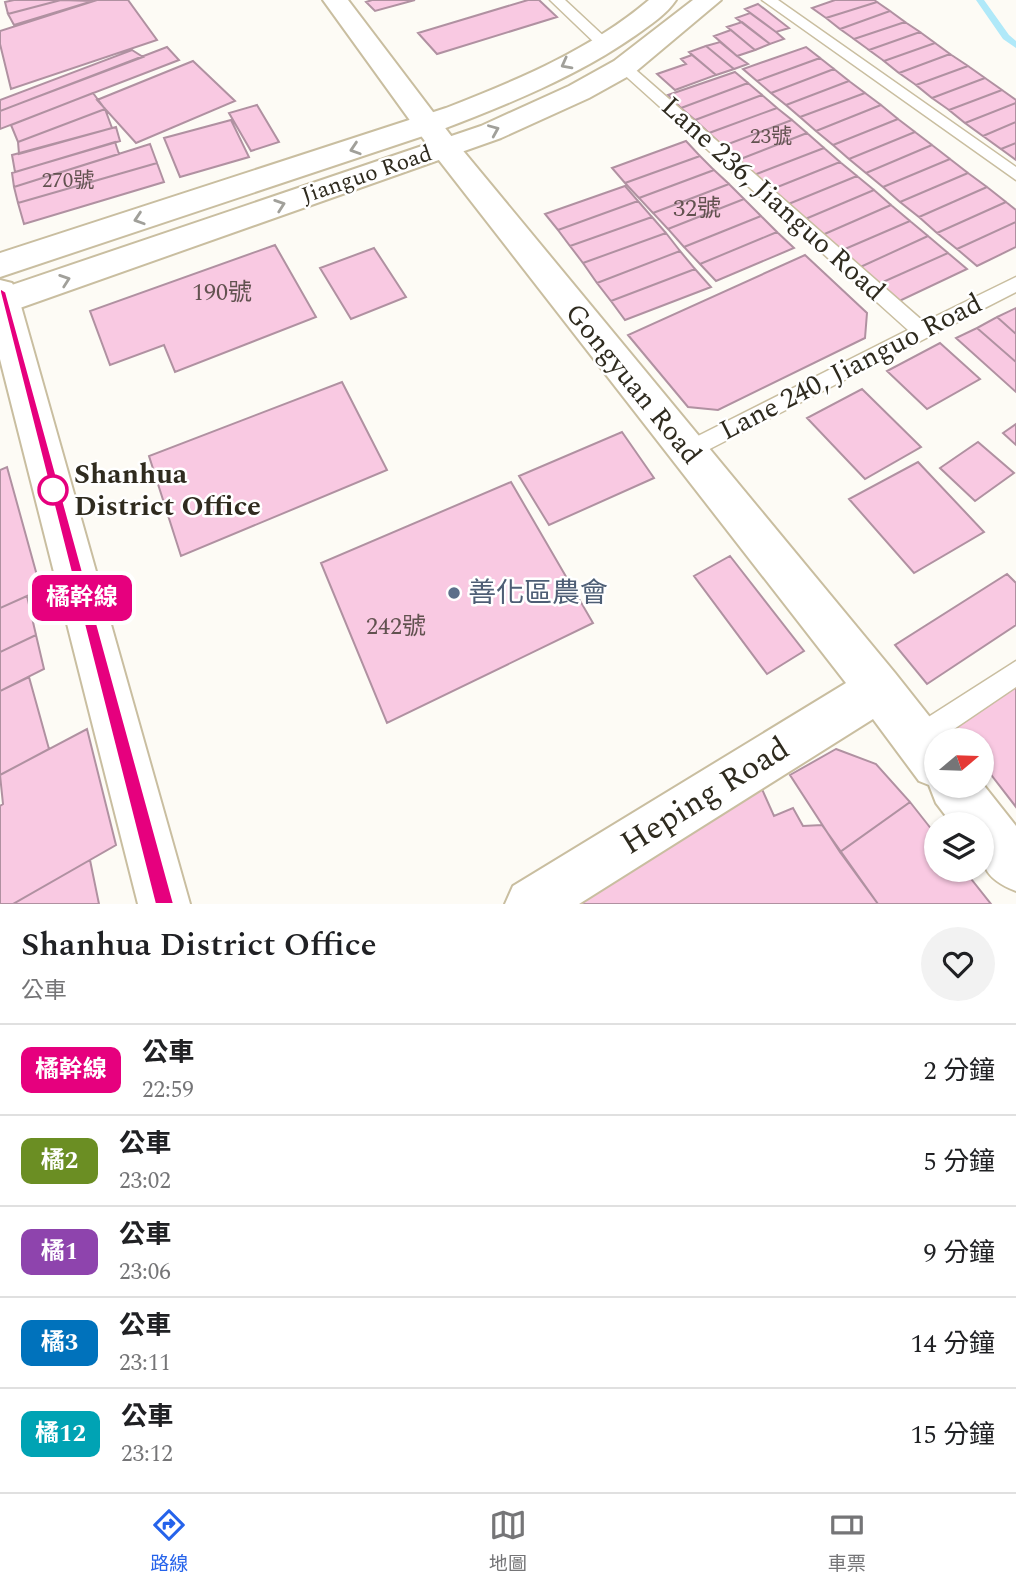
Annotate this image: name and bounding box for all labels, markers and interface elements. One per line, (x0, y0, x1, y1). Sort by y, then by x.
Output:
one-way arrow (560, 55, 573, 69)
street label: Lane 236, Jianguo Road (651, 86, 895, 312)
house number: 23號 (750, 121, 792, 153)
one-way arrow (488, 125, 500, 139)
street label: Jianguo Road (297, 136, 437, 214)
one-way arrow (349, 141, 362, 155)
house number: 270號 (42, 165, 94, 197)
house number: 32號 (673, 191, 721, 227)
one-way arrow (273, 199, 285, 213)
one-way arrow (133, 211, 145, 226)
one-way arrow (58, 274, 70, 288)
house number: 190號 (192, 275, 252, 311)
street label: Lane 240, Jianguo Road (712, 282, 990, 452)
street label: Gongyuan Road (554, 294, 712, 474)
place label: Shanhua District Office (74, 453, 261, 528)
marker: Shanhua District Office (38, 475, 68, 505)
place label: 善化區農會 (468, 572, 608, 615)
line badge: 橘幹線 (42, 575, 122, 621)
text: 橘幹線 (46, 580, 118, 616)
marker: 善化區農會 (446, 585, 462, 601)
house number: 242號 (366, 609, 426, 645)
street label: Heping Road (611, 724, 799, 868)
north arrow (924, 728, 994, 798)
map controls (924, 728, 994, 882)
button: layers (924, 812, 994, 882)
text: Shanhua District Office (21, 920, 377, 970)
button: heart (921, 927, 995, 1001)
text: 公車 (21, 974, 67, 1009)
text: 公車 (142, 1033, 194, 1073)
text: 2 分鐘 (923, 1051, 995, 1091)
text: 橘幹線 (35, 1052, 107, 1088)
text: 22:59 (142, 1073, 194, 1108)
text: 公車 (119, 1124, 171, 1164)
text: 5 分鐘 (923, 1142, 995, 1182)
text: 橘2 (41, 1143, 78, 1179)
text: 23:02 (119, 1164, 171, 1199)
text: 公車 (119, 1215, 171, 1255)
text: 9 分鐘 (923, 1233, 995, 1273)
text: 橘1 (41, 1234, 78, 1270)
text: 23:06 (119, 1255, 171, 1290)
text: 公車 (119, 1306, 171, 1346)
text: 14 分鐘 (910, 1324, 995, 1364)
text: 橘3 (41, 1325, 78, 1361)
text: 23:11 (119, 1346, 171, 1381)
text: 公車 (121, 1397, 173, 1437)
text: 15 分鐘 (910, 1415, 995, 1455)
text: 橘12 (35, 1416, 86, 1452)
text: 23:12 (121, 1437, 173, 1472)
tab: 路線 (150, 1506, 188, 1579)
tab: 地圖 (489, 1506, 527, 1579)
tab: 車票 (828, 1506, 866, 1579)

